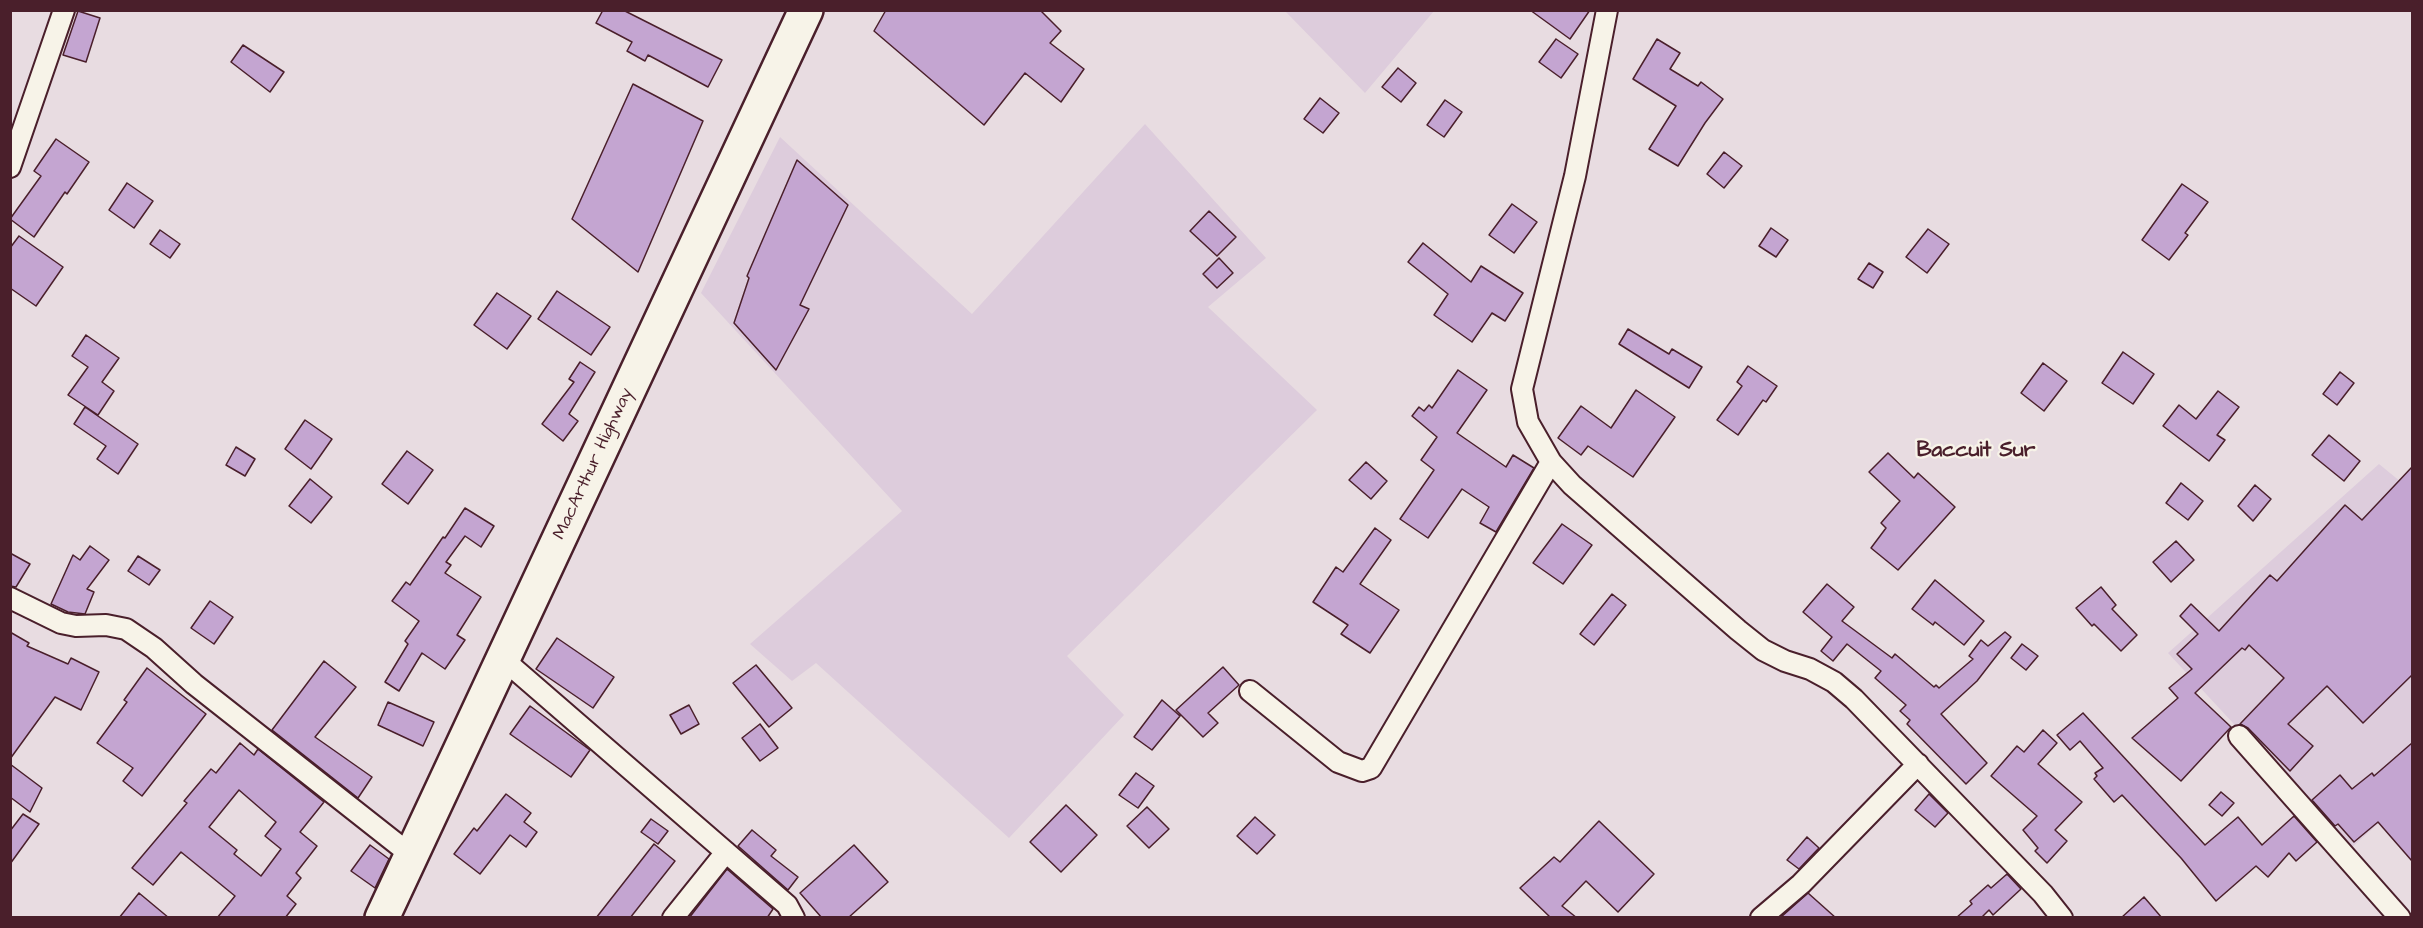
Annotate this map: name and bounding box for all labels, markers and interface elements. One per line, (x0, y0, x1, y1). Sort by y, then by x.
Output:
street label: MacArthur Highway (549, 385, 639, 543)
district label: Baccuit Sur (1917, 439, 2035, 465)

